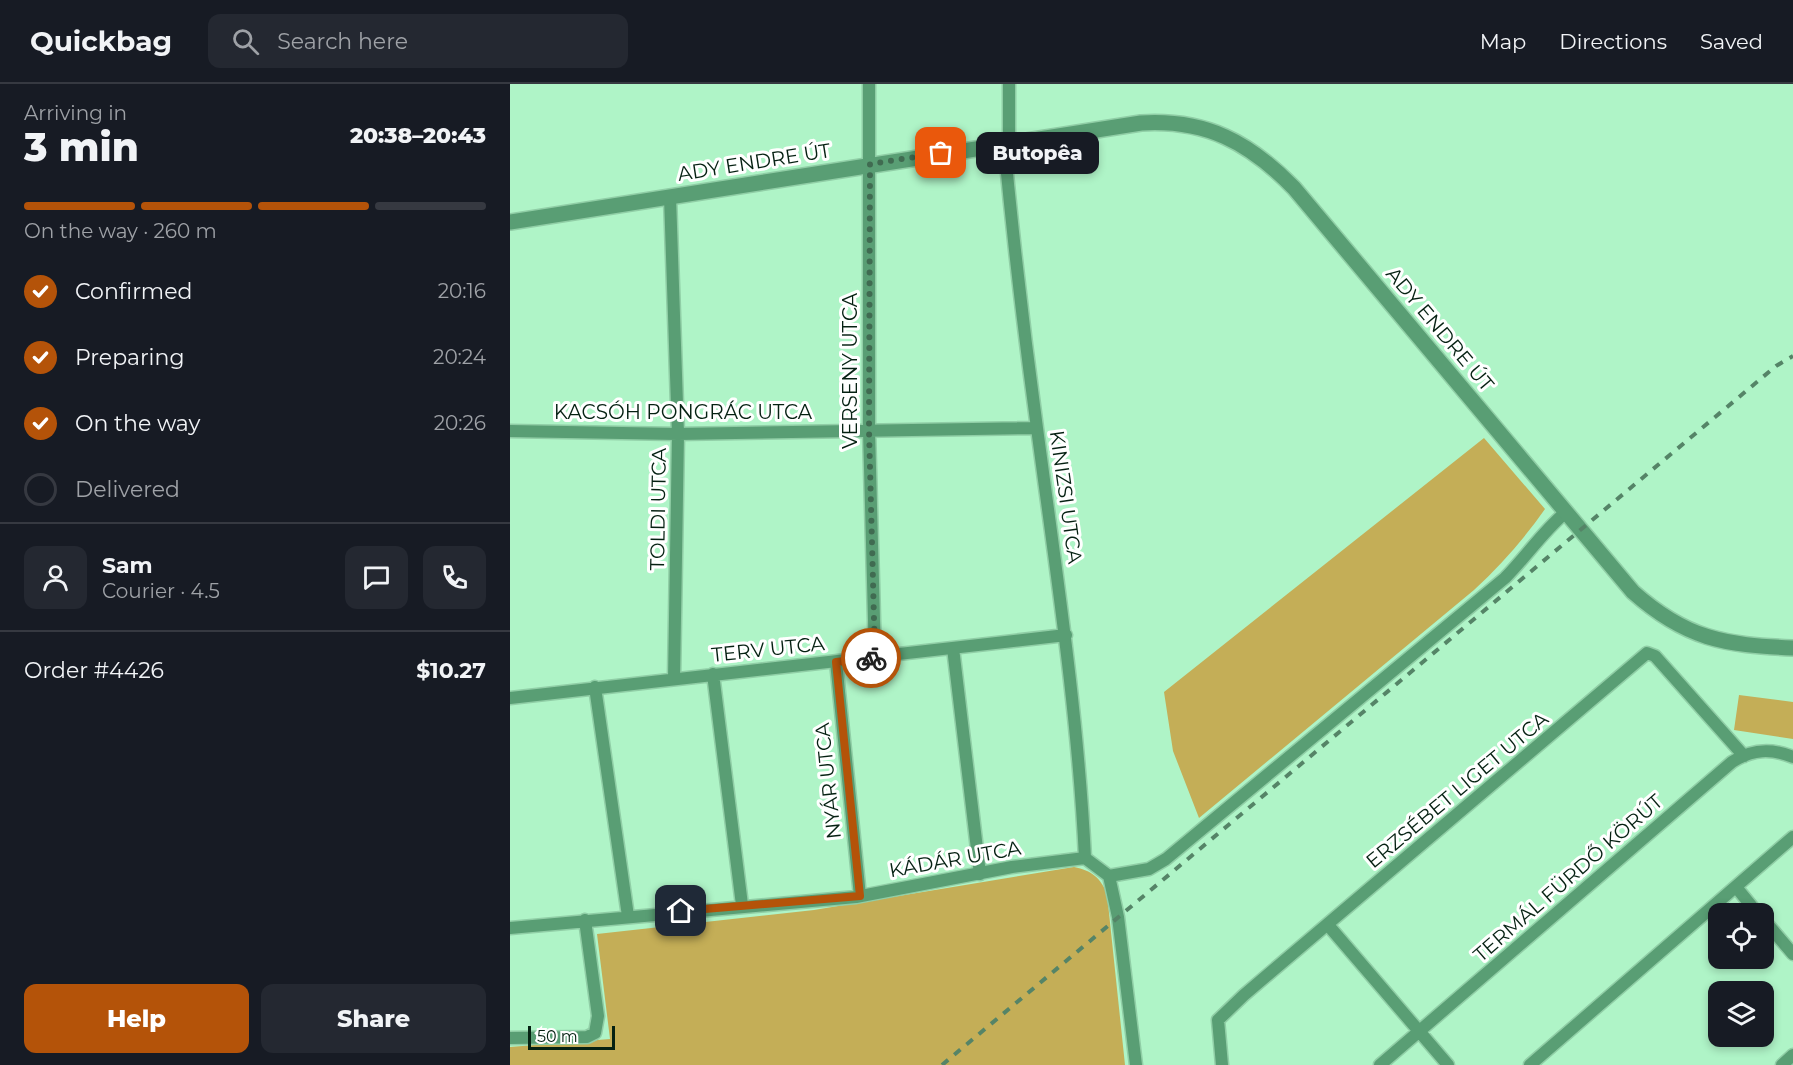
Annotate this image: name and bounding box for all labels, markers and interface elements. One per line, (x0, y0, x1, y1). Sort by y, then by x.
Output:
search box (208, 14, 628, 68)
text: Quickbag (30, 24, 172, 58)
icon: search (229, 25, 262, 58)
text: Search here (277, 28, 408, 55)
text: Map (1480, 29, 1526, 54)
text: Directions (1559, 29, 1667, 54)
text: Saved (1700, 29, 1763, 54)
text: Arriving in (24, 101, 127, 125)
text: 20:38–20:43 (350, 122, 486, 149)
text: 3 min (24, 123, 139, 171)
pin (915, 127, 966, 178)
callout: Butopêa (977, 132, 1100, 174)
icon: bag (924, 136, 957, 169)
street label: ADY ENDRE ÚT (676, 138, 833, 186)
text: Butopêa (992, 141, 1083, 165)
text: On the way · 260 m (24, 219, 217, 243)
street label: ADY ENDRE ÚT (1381, 262, 1499, 396)
icon: check (24, 275, 57, 308)
text: Confirmed (75, 278, 192, 305)
text: 20:16 (438, 279, 486, 303)
street label: VERSENY UTCA (838, 292, 862, 449)
icon: check (24, 341, 57, 374)
text: Preparing (75, 344, 184, 371)
text: 20:24 (433, 345, 486, 369)
street label: KACSÓH PONGRÁC UTCA (554, 400, 813, 424)
icon: check (24, 407, 57, 440)
text: On the way (75, 410, 200, 437)
text: 20:26 (434, 411, 486, 435)
street label: KINIZSI UTCA (1045, 429, 1087, 566)
street label: TOLDI UTCA (645, 447, 671, 571)
text: Delivered (75, 476, 180, 503)
button: person (24, 546, 87, 609)
button: chat (345, 546, 408, 609)
button: phone (423, 546, 486, 609)
text: Sam (102, 552, 153, 579)
text: Courier · 4.5 (102, 579, 220, 603)
courier (841, 628, 901, 688)
street label: TERV UTCA (710, 631, 826, 667)
icon: bike (855, 642, 888, 675)
text: Order #4426 (24, 657, 164, 684)
text: $10.27 (416, 657, 486, 684)
street label: ERZSÉBET LIGET UTCA (1361, 706, 1553, 873)
street label: NYÁR UTCA (810, 721, 846, 840)
street label: TERMÁL FÜRDŐ KÖRÚT (1468, 789, 1668, 967)
street label: KÁDÁR UTCA (887, 835, 1023, 882)
pin (655, 885, 706, 936)
icon: home (664, 894, 697, 927)
map controls (1708, 903, 1774, 1047)
button: locate (1708, 903, 1774, 969)
button: layers (1708, 981, 1774, 1047)
button: Help (24, 984, 249, 1053)
button: Share (261, 984, 486, 1053)
scale bar (528, 1023, 615, 1050)
text: 50 m (537, 1027, 578, 1046)

